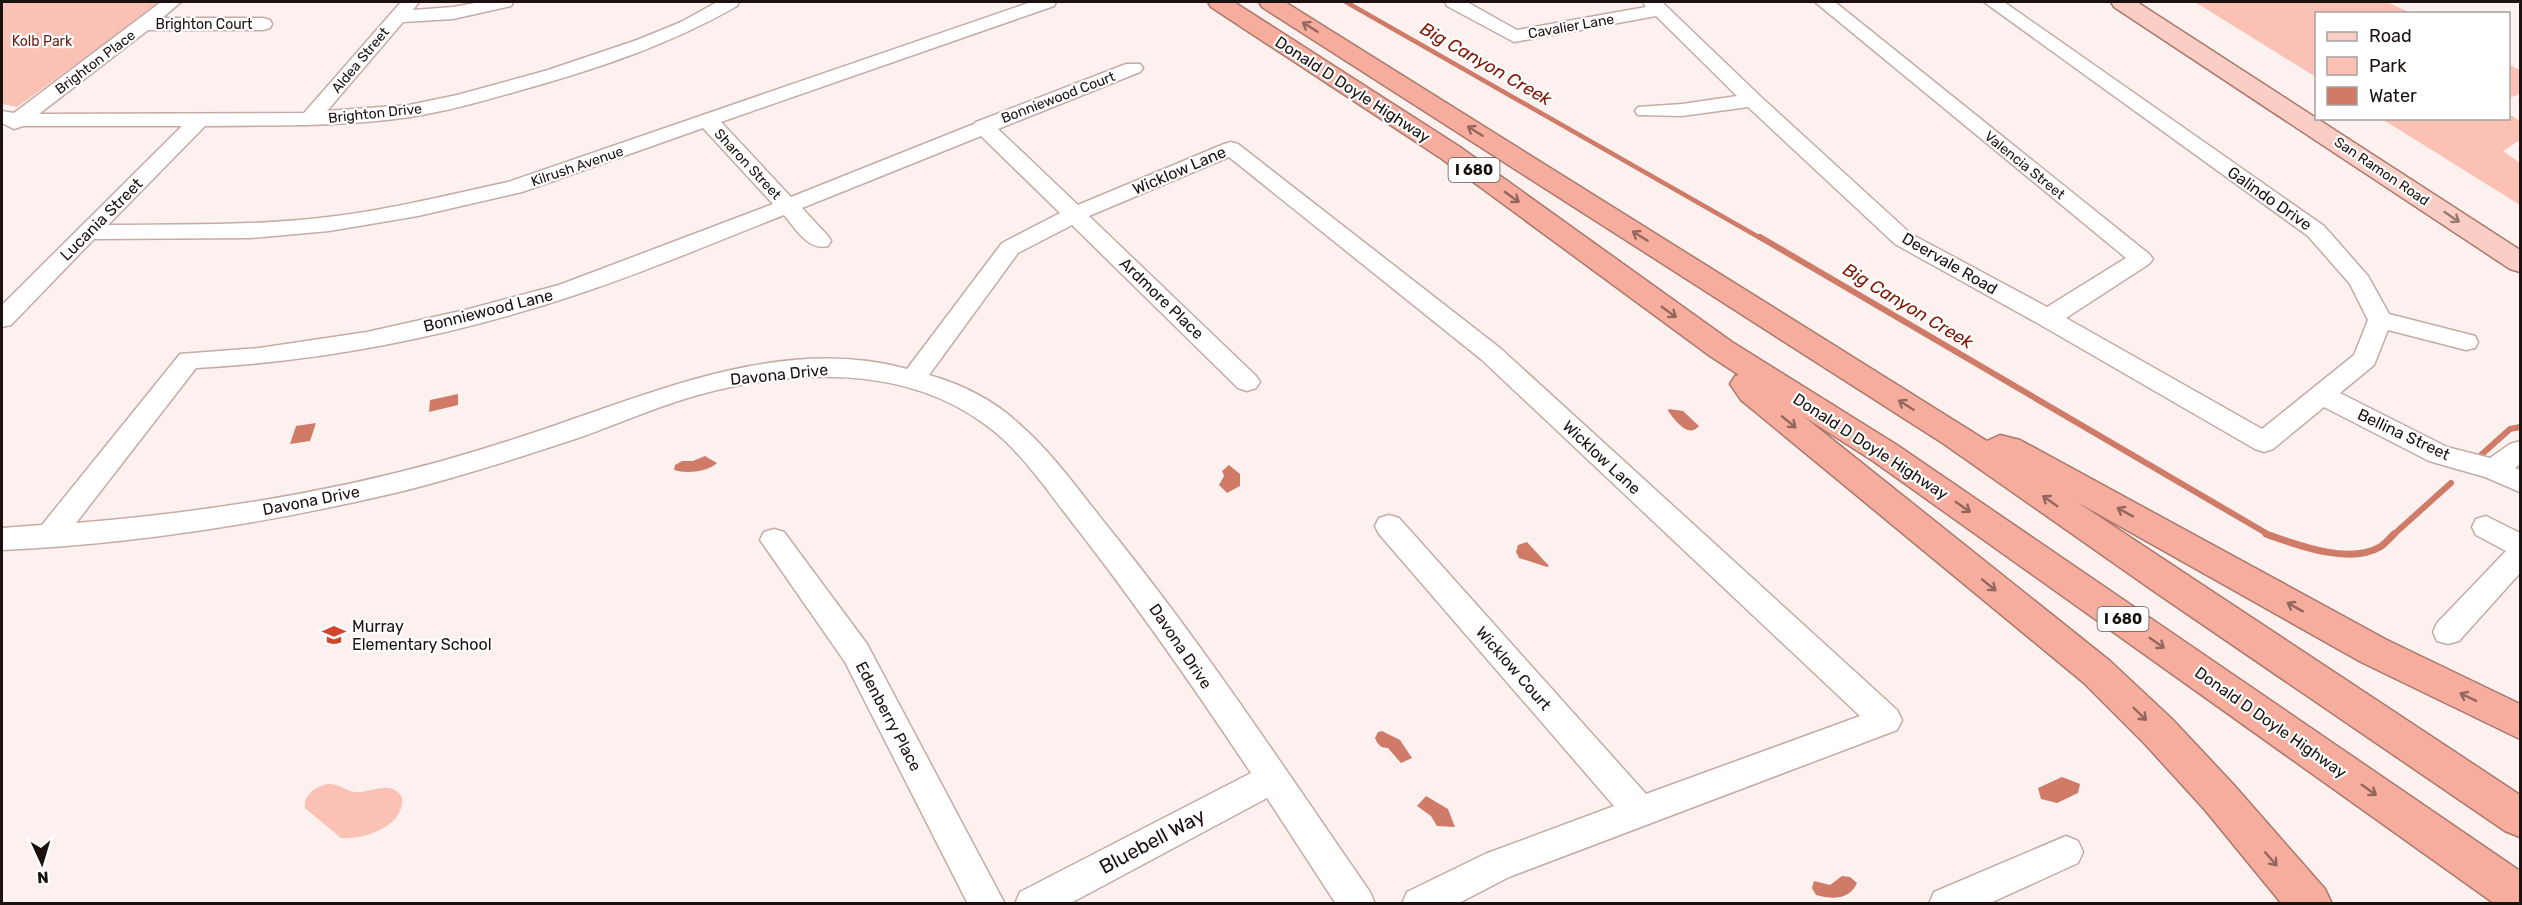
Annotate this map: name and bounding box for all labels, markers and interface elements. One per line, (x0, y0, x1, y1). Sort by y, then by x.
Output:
street label: Cavalier Lane (1527, 11, 1616, 42)
legend (2315, 12, 2510, 120)
street label: Brighton Court (156, 16, 253, 33)
water label: Big Canyon Creek (1416, 17, 1556, 111)
one-way arrow (1303, 21, 1319, 33)
street label: Aldea Street (328, 24, 393, 97)
text: Road (2369, 25, 2412, 47)
street label: Brighton Place (52, 27, 139, 98)
street label: Donald D Doyle Highway (1272, 32, 1434, 147)
park label: Kolb Park (12, 33, 73, 50)
text: Park (2369, 55, 2407, 77)
street label: Bonniewood Court (999, 68, 1118, 127)
text: Water (2369, 85, 2417, 107)
street label: Brighton Drive (327, 100, 423, 127)
street label: Sharon Street (711, 125, 785, 204)
one-way arrow (1467, 125, 1484, 137)
street label: Valencia Street (1981, 128, 2069, 203)
street label: San Ramon Road (2331, 133, 2432, 209)
street label: Wicklow Lane (1130, 142, 1229, 199)
street label: Kilrush Avenue (529, 143, 626, 190)
road number: I 680 (1448, 158, 1500, 182)
street label: Galindo Drive (2224, 162, 2315, 234)
street label: Lucania Street (56, 174, 146, 264)
one-way arrow (1503, 191, 1519, 204)
one-way arrow (2443, 212, 2460, 224)
street label: Deervale Road (1899, 228, 2001, 298)
one-way arrow (1632, 229, 1649, 241)
street label: Ardmore Place (1116, 254, 1208, 343)
water label: Big Canyon Creek (1839, 258, 1978, 354)
street label: Bonniewood Lane (421, 285, 555, 336)
one-way arrow (1661, 306, 1677, 318)
street label: Davona Drive (729, 360, 829, 389)
street label: Donald D Doyle Highway (1790, 389, 1952, 504)
one-way arrow (1898, 398, 1915, 411)
street label: Bellina Street (2354, 405, 2453, 464)
one-way arrow (1781, 415, 1797, 428)
street label: Wicklow Lane (1559, 416, 1645, 498)
street label: Davona Drive (261, 482, 361, 519)
one-way arrow (2042, 495, 2059, 507)
one-way arrow (1954, 501, 1971, 513)
one-way arrow (2116, 506, 2134, 517)
one-way arrow (1981, 578, 1997, 591)
street label: Davona Drive (1145, 600, 1216, 692)
one-way arrow (2287, 601, 2304, 613)
road number: I 680 (2098, 607, 2148, 631)
place label: Murray Elementary School (352, 617, 492, 654)
school or university icon: Murray Elementary School (321, 622, 347, 648)
street label: Wicklow Court (1472, 623, 1555, 714)
one-way arrow (2149, 637, 2165, 649)
street label: Edenberry Place (852, 658, 925, 774)
street label: Donald D Doyle Highway (2191, 663, 2350, 782)
one-way arrow (2459, 690, 2477, 702)
one-way arrow (2133, 707, 2148, 722)
one-way arrow (2360, 784, 2377, 796)
street label: Bluebell Way (1095, 803, 1209, 879)
north arrow (12, 833, 72, 893)
one-way arrow (2264, 851, 2278, 866)
text: N (37, 868, 49, 887)

